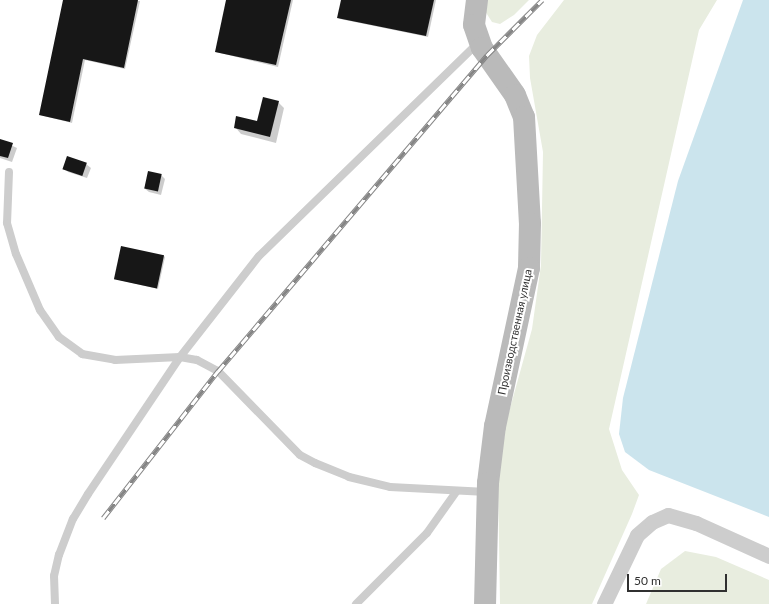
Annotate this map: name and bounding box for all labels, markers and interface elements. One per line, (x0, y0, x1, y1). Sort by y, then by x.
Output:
street label: Производственная улица (495, 268, 535, 396)
scale bar (629, 566, 729, 592)
text: 50 m (634, 573, 661, 588)

